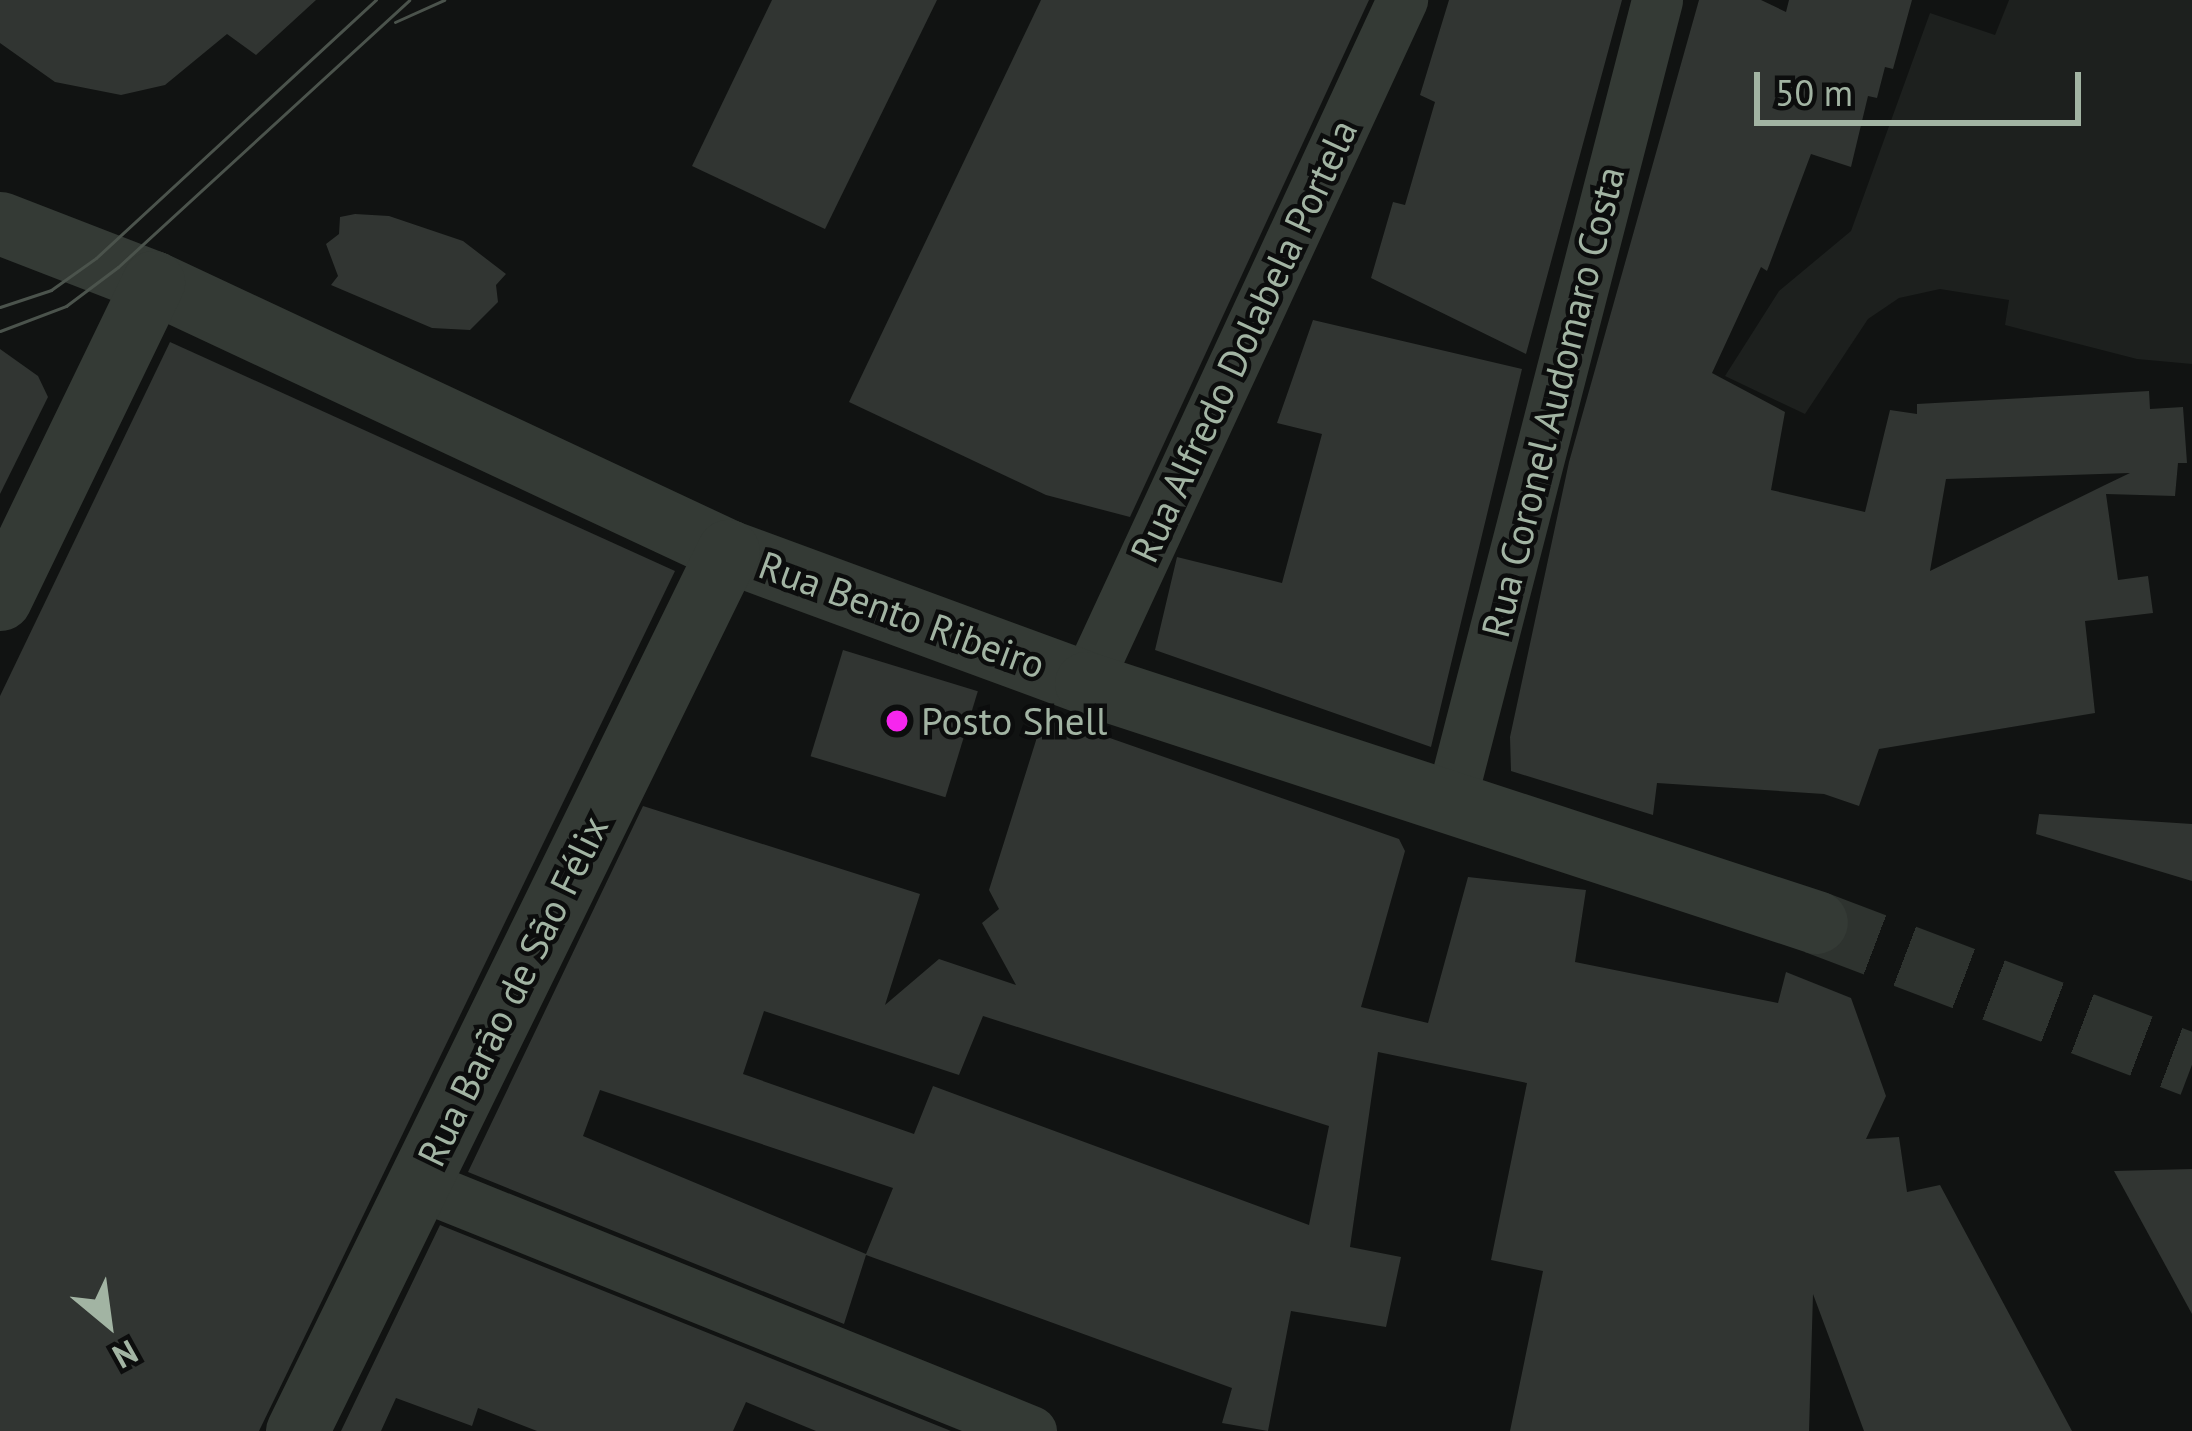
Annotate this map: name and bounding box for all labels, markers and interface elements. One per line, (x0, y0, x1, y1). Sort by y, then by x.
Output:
scale bar (1760, 48, 2087, 122)
text: 50 m (1775, 69, 1853, 116)
street label: Rua Alfredo Dolabela Portela (1121, 112, 1367, 570)
street label: Rua Coronel Audomaro Costa (1472, 161, 1634, 643)
street label: Rua Bento Ribeiro (753, 542, 1051, 688)
place label: Posto Shell (921, 698, 1107, 744)
marker: Posto Shell (884, 708, 910, 734)
street label: Rua Barão de São Félix (408, 808, 618, 1174)
north arrow (48, 1263, 168, 1383)
text: N (106, 1331, 146, 1379)

